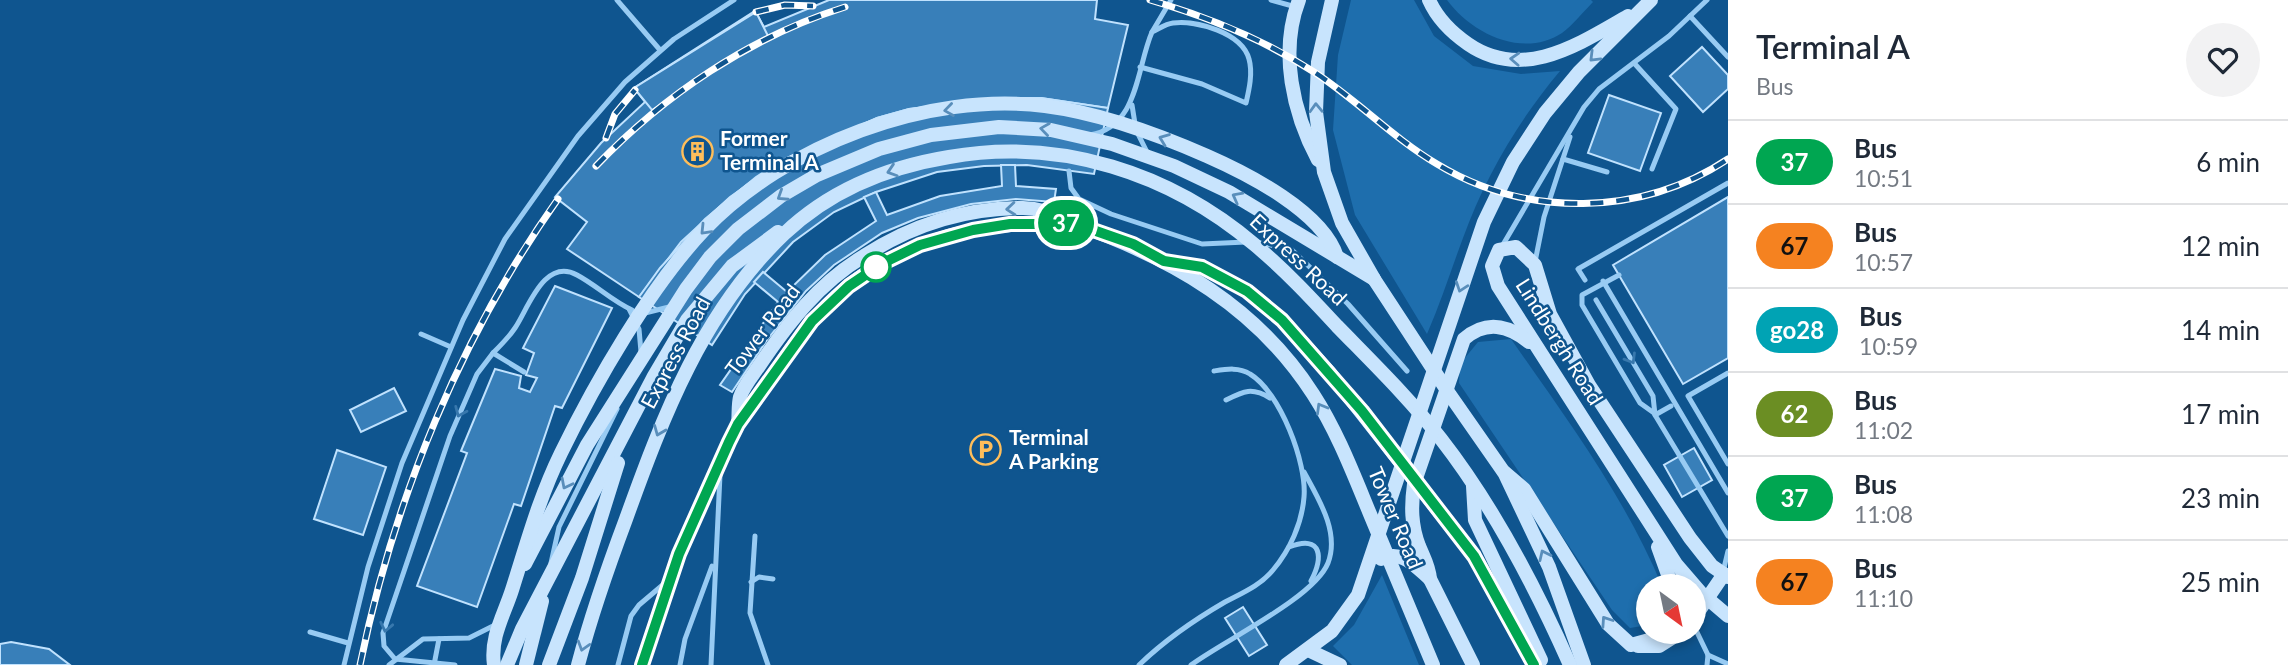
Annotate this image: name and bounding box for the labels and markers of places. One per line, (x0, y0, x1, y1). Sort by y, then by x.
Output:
place label: Former Terminal A (720, 125, 819, 174)
building icon: Former Terminal A (680, 134, 714, 168)
unlabelled marker (861, 252, 891, 282)
place label: Terminal A Parking (1008, 424, 1099, 473)
parking icon: Terminal A Parking (969, 433, 1003, 467)

